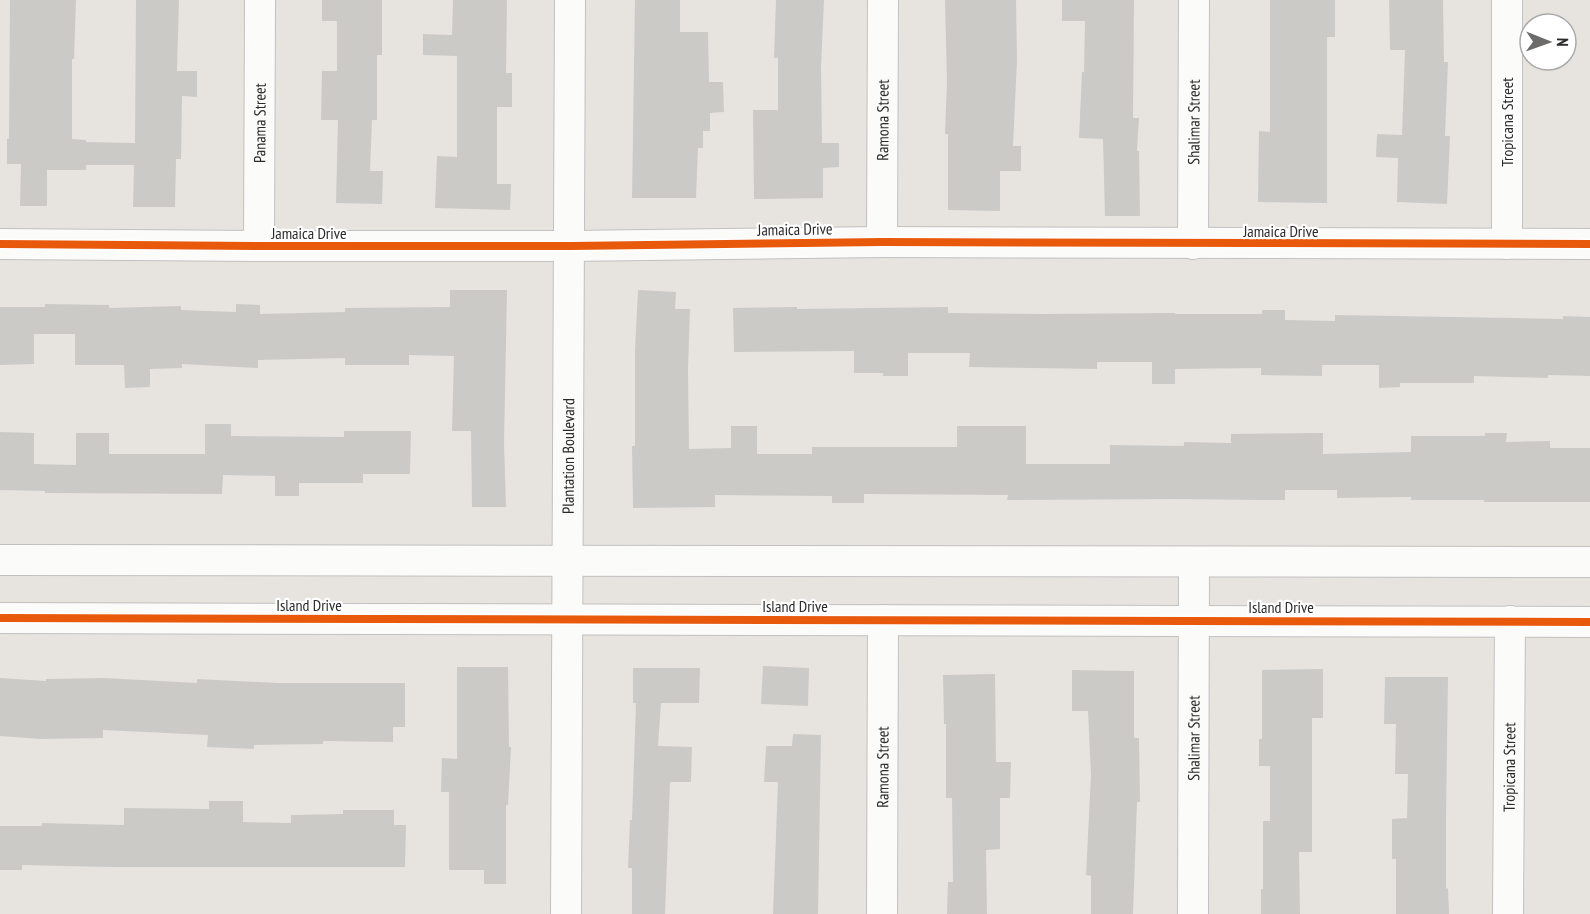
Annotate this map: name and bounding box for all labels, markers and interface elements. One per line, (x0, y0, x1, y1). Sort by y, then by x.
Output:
north arrow (1518, 12, 1578, 72)
text: N (1553, 38, 1573, 47)
street label: Tropicana Street (1497, 77, 1517, 167)
street label: Ramona Street (872, 79, 893, 161)
street label: Shalimar Street (1183, 79, 1204, 165)
street label: Panama Street (249, 82, 270, 163)
street label: Jamaica Drive (756, 218, 833, 240)
street label: Jamaica Drive (1242, 221, 1319, 241)
street label: Jamaica Drive (270, 223, 347, 243)
street label: Plantation Boulevard (558, 398, 578, 514)
street label: Island Drive (276, 595, 342, 615)
street label: Island Drive (762, 596, 828, 616)
street label: Island Drive (1248, 597, 1314, 617)
street label: Shalimar Street (1183, 695, 1204, 781)
street label: Tropicana Street (1499, 722, 1519, 812)
street label: Ramona Street (872, 726, 893, 808)

